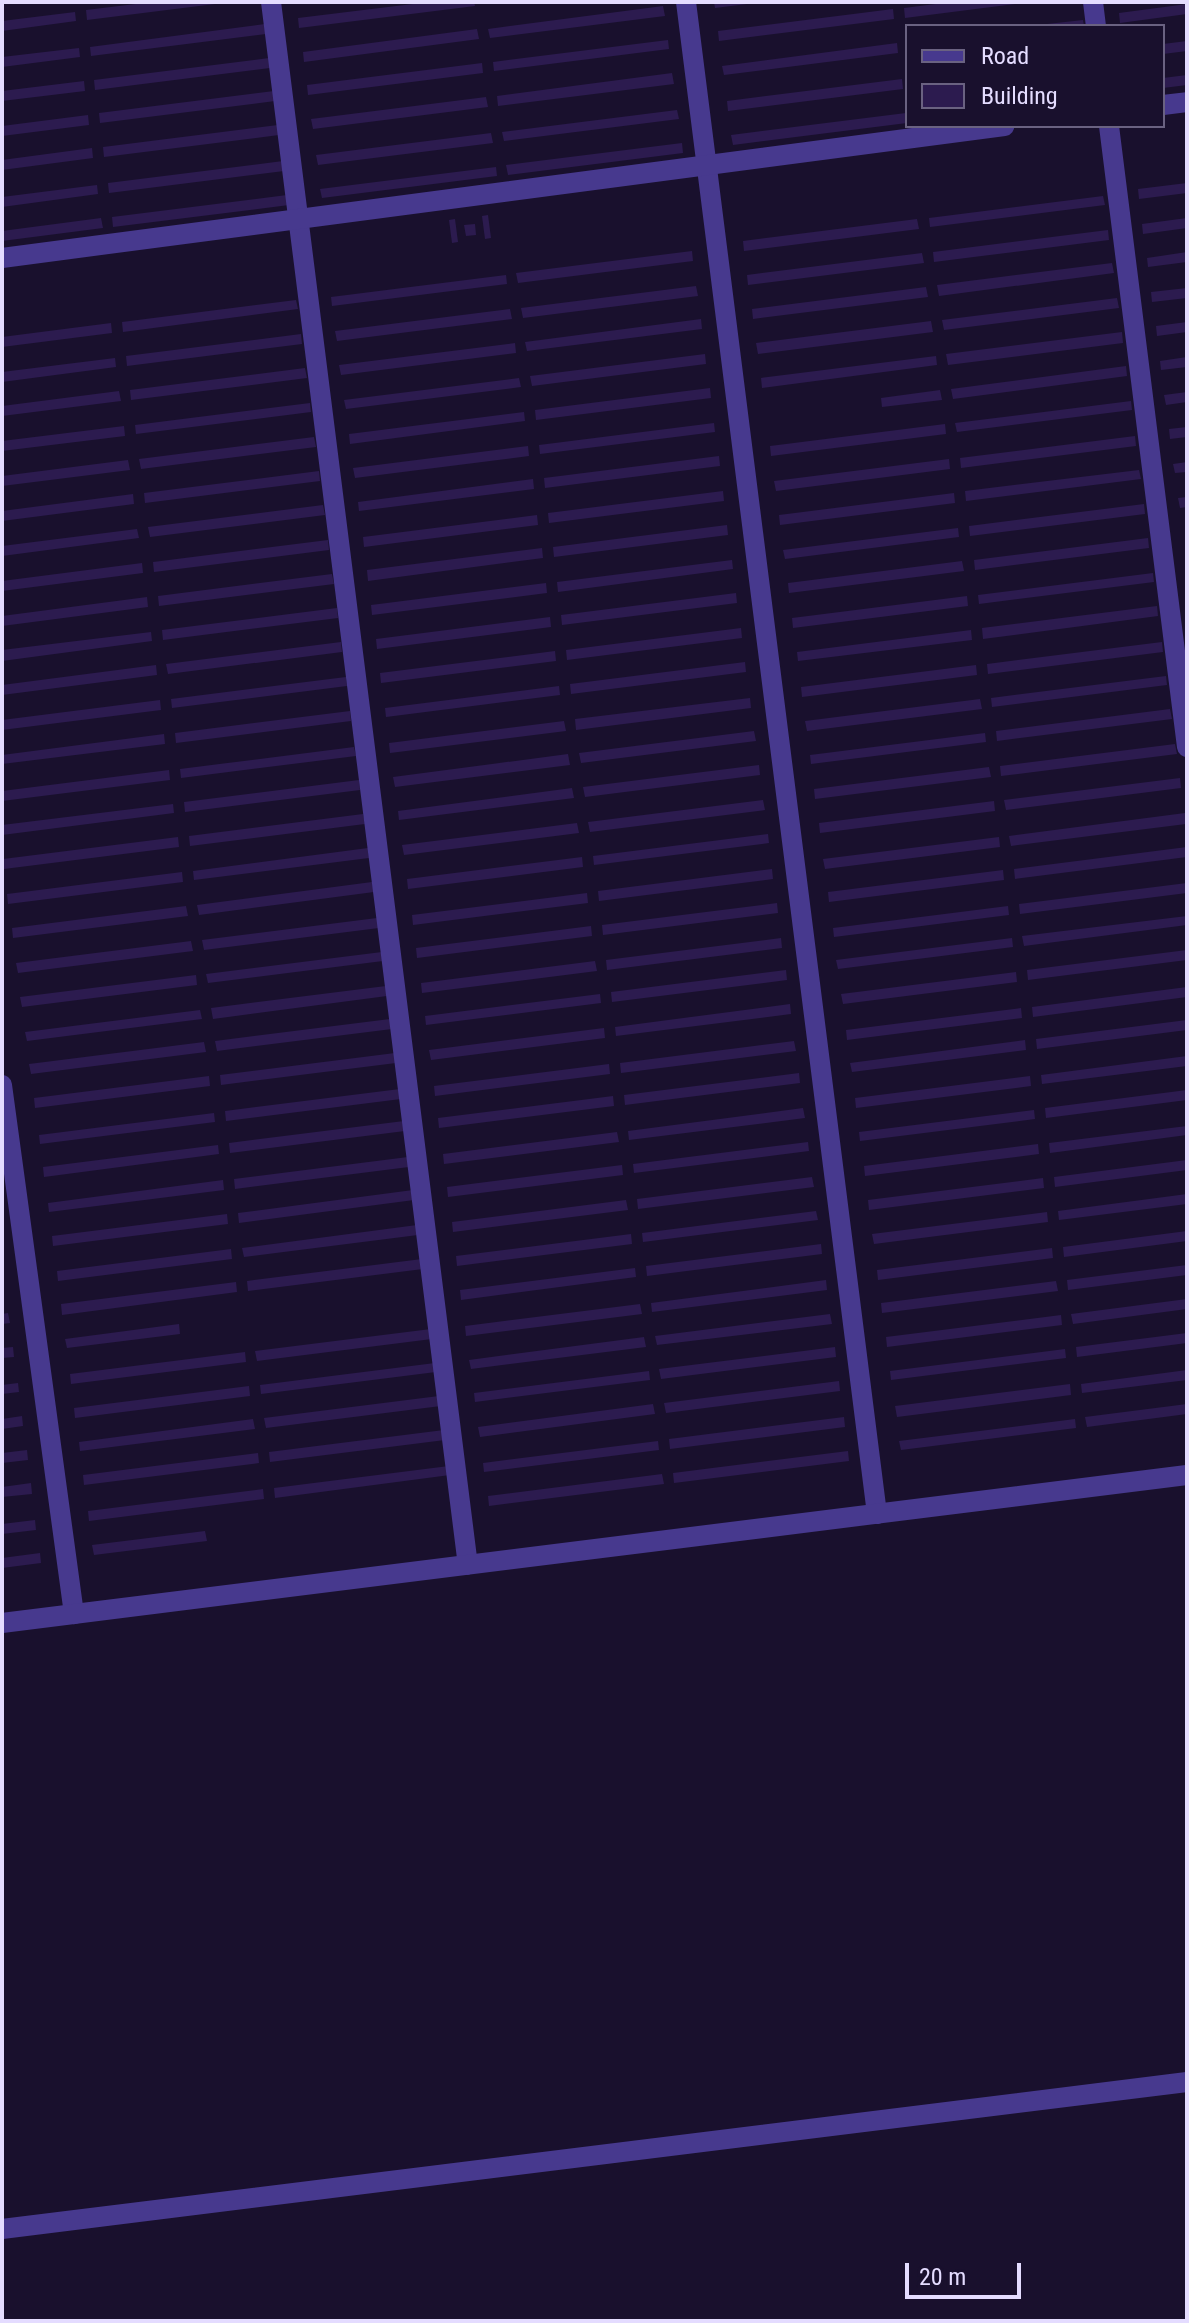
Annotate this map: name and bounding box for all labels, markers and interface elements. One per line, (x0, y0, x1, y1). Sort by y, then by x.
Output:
legend (905, 24, 1165, 128)
text: Road (981, 42, 1029, 70)
text: Building (981, 82, 1058, 110)
scale bar (909, 2247, 1025, 2297)
text: 20 m (919, 2263, 966, 2291)

